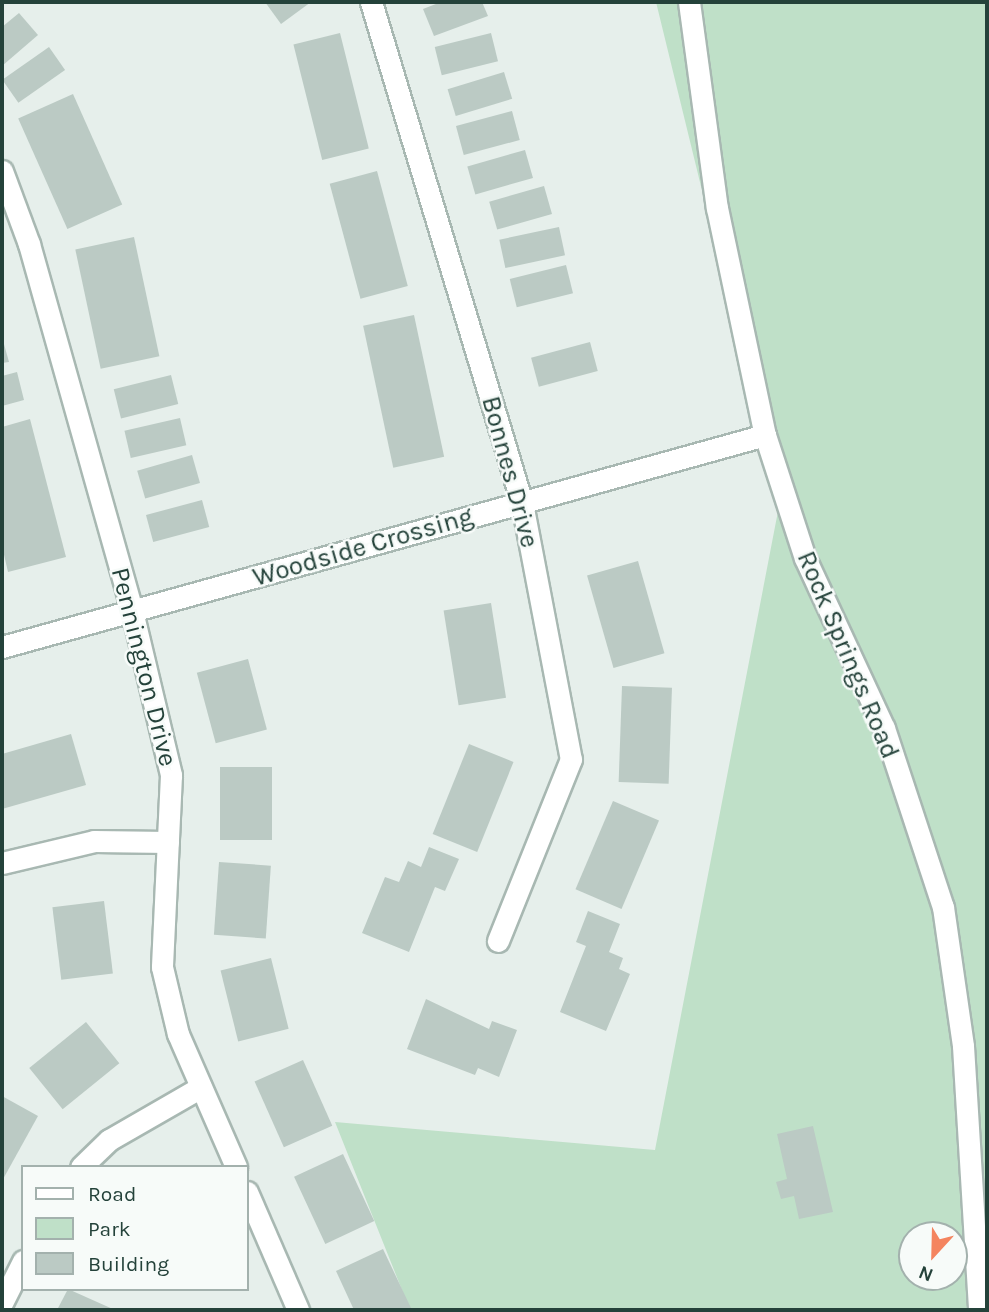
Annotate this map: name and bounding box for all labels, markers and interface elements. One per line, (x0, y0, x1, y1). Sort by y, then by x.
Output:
street label: Bonnes Drive (475, 393, 545, 551)
street label: Woodside Crossing (249, 501, 477, 593)
street label: Rock Springs Road (790, 547, 906, 763)
street label: Pennington Drive (104, 564, 184, 770)
legend (21, 1165, 248, 1291)
text: Road (88, 1182, 136, 1206)
text: Park (88, 1217, 131, 1241)
north arrow (898, 1221, 968, 1291)
text: Building (88, 1252, 169, 1276)
text: N (915, 1261, 936, 1286)

